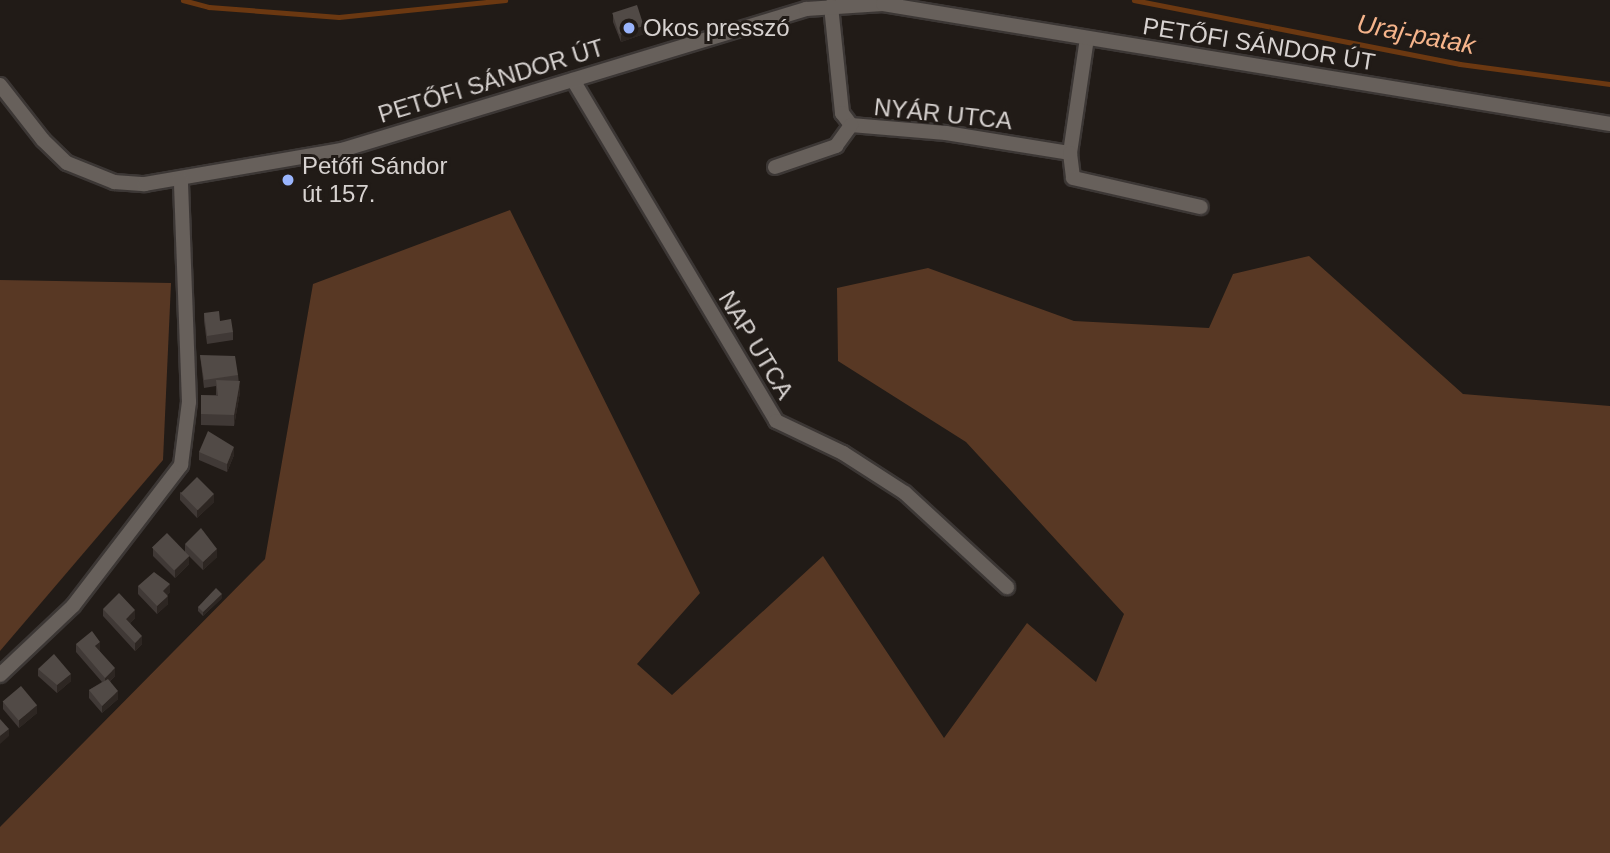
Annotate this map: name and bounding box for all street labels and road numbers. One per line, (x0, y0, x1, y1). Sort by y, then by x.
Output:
street label: PETŐFI SÁNDOR ÚT (1141, 11, 1377, 77)
street label: PETŐFI SÁNDOR ÚT (375, 33, 607, 129)
street label: NYÁR UTCA (873, 92, 1013, 136)
street label: NAP UTCA (712, 286, 800, 404)

